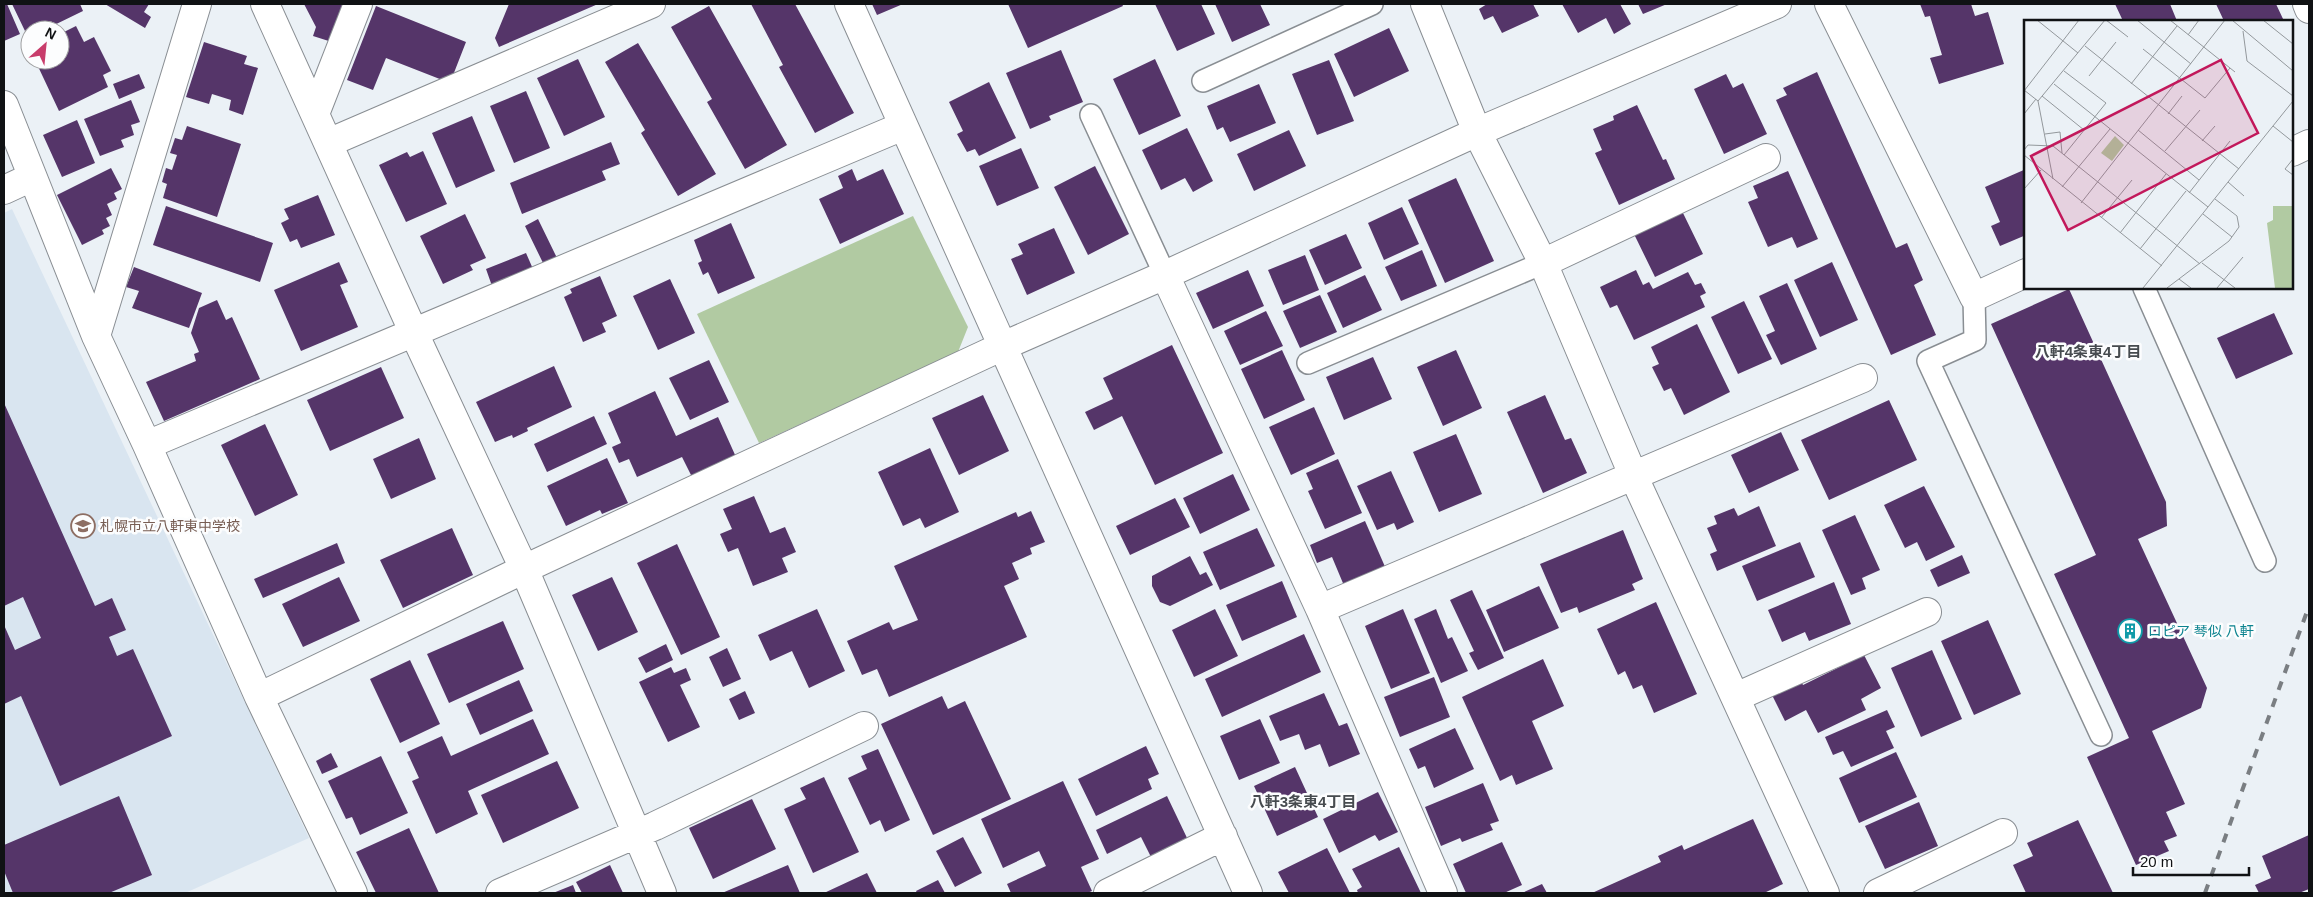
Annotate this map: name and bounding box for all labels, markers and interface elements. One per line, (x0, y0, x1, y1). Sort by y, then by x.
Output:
north arrow (20, 20, 70, 70)
inset map (2024, 20, 2293, 289)
text: N (43, 24, 59, 43)
district label: 八軒4条東4丁目 (2035, 343, 2141, 360)
school or university icon: 札幌市立八軒東中学校 (70, 513, 96, 539)
place label: 札幌市立八軒東中学校 (100, 518, 240, 534)
building icon: ロピア 琴似 八軒 (2117, 618, 2143, 644)
place label: ロピア 琴似 八軒 (2148, 623, 2254, 639)
district label: 八軒3条東4丁目 (1250, 793, 1356, 810)
scale bar (2133, 844, 2249, 876)
text: 20 m (2140, 853, 2173, 870)

